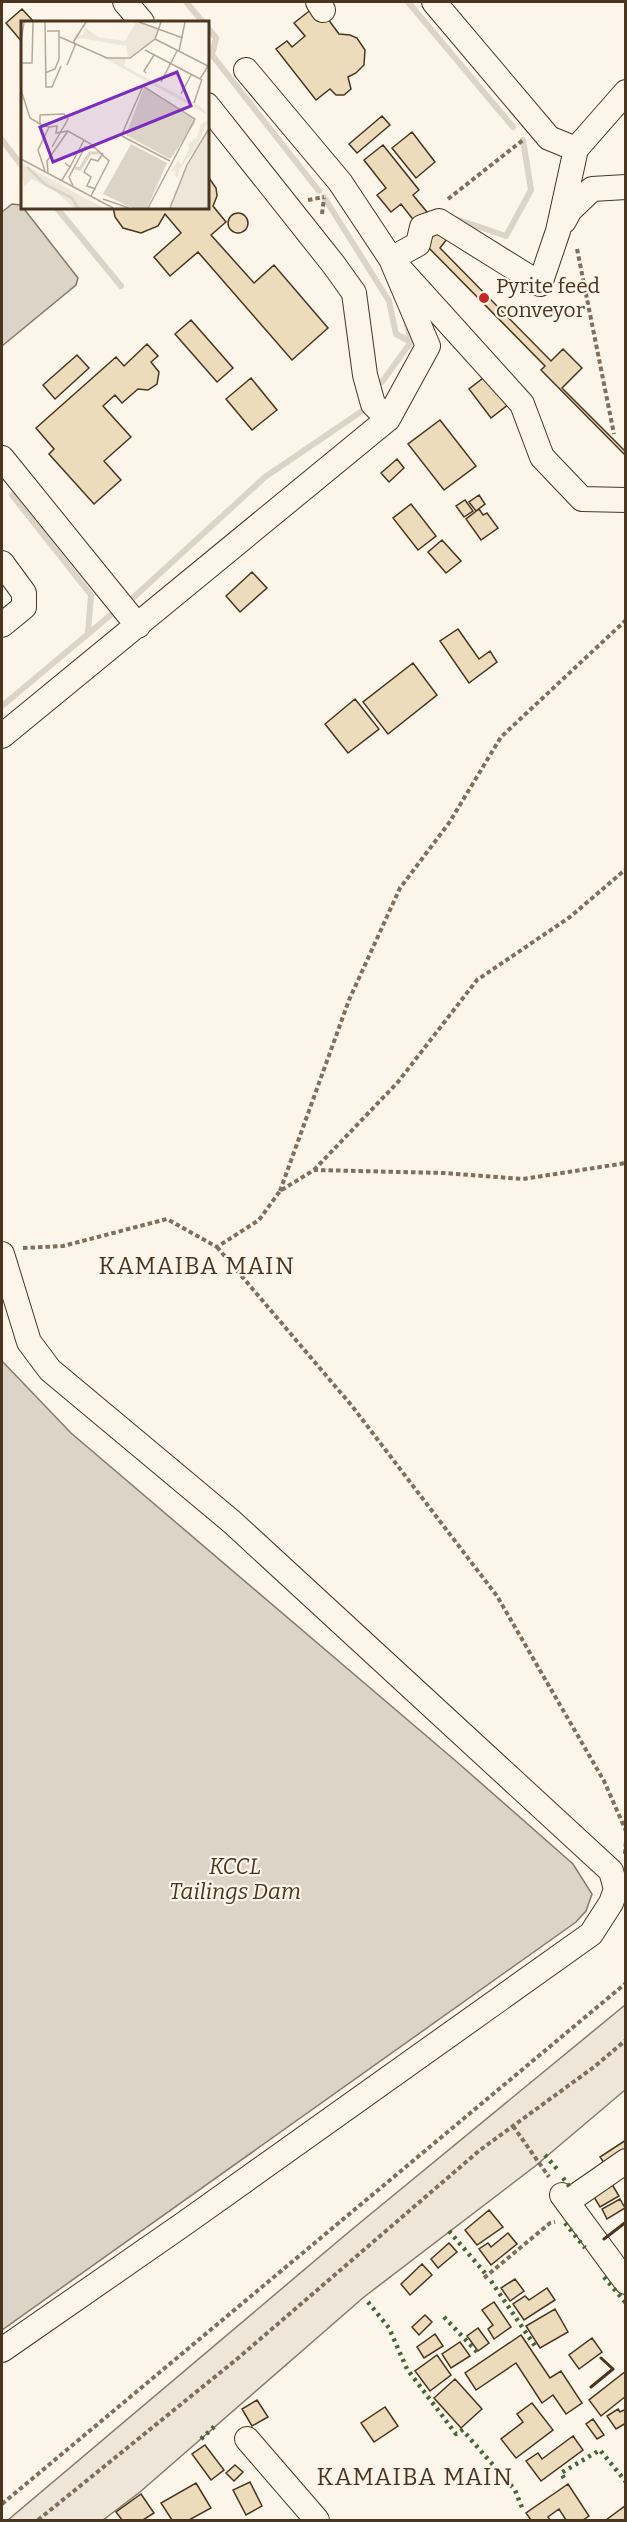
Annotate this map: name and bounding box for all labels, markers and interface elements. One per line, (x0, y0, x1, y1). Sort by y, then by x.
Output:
inset map (21, 21, 208, 208)
place label: Pyrite feed conveyor (496, 273, 600, 323)
marker: Pyrite feed conveyor (477, 291, 491, 305)
district label: KAMAIBA MAIN (98, 1252, 296, 1280)
water label: KCCL Tailings Dam (169, 1853, 301, 1905)
district label: KAMAIBA MAIN (316, 2463, 514, 2491)

